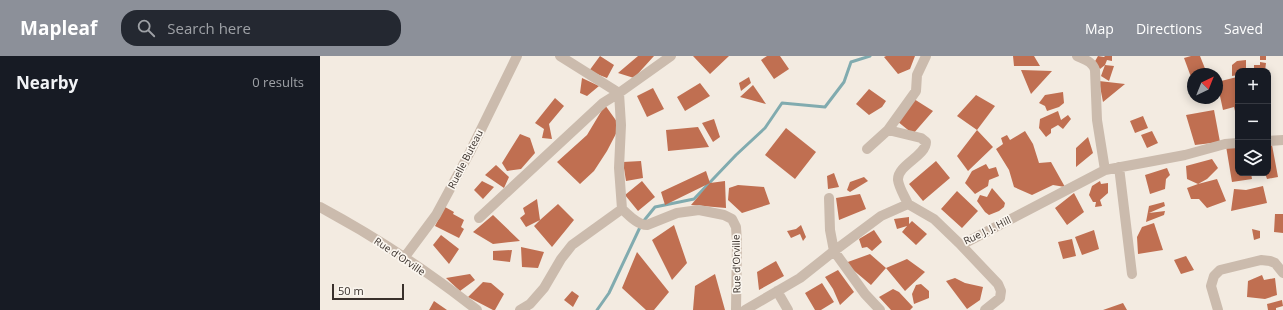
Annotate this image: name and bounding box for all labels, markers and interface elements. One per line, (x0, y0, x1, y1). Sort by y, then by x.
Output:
search box (121, 10, 401, 46)
text: Mapleaf (20, 15, 97, 41)
icon: search (135, 17, 157, 39)
text: Search here (167, 18, 251, 38)
text: Map (1085, 19, 1114, 38)
text: Directions (1136, 19, 1202, 38)
text: Saved (1224, 19, 1263, 38)
north arrow (1187, 68, 1223, 104)
map controls (1235, 68, 1271, 176)
button: + (1235, 68, 1271, 104)
text: Nearby (16, 71, 78, 94)
text: 0 results (252, 73, 304, 91)
button: − (1235, 104, 1271, 140)
street label: Ruelle Buteau (444, 127, 486, 191)
button: layers (1235, 140, 1271, 176)
street label: Rue J. J. Hill (961, 212, 1013, 248)
street label: Rue d'Orville (372, 234, 429, 278)
street label: Rue d'Orville (728, 234, 744, 294)
scale bar (332, 282, 404, 301)
text: 50 m (338, 283, 364, 298)

